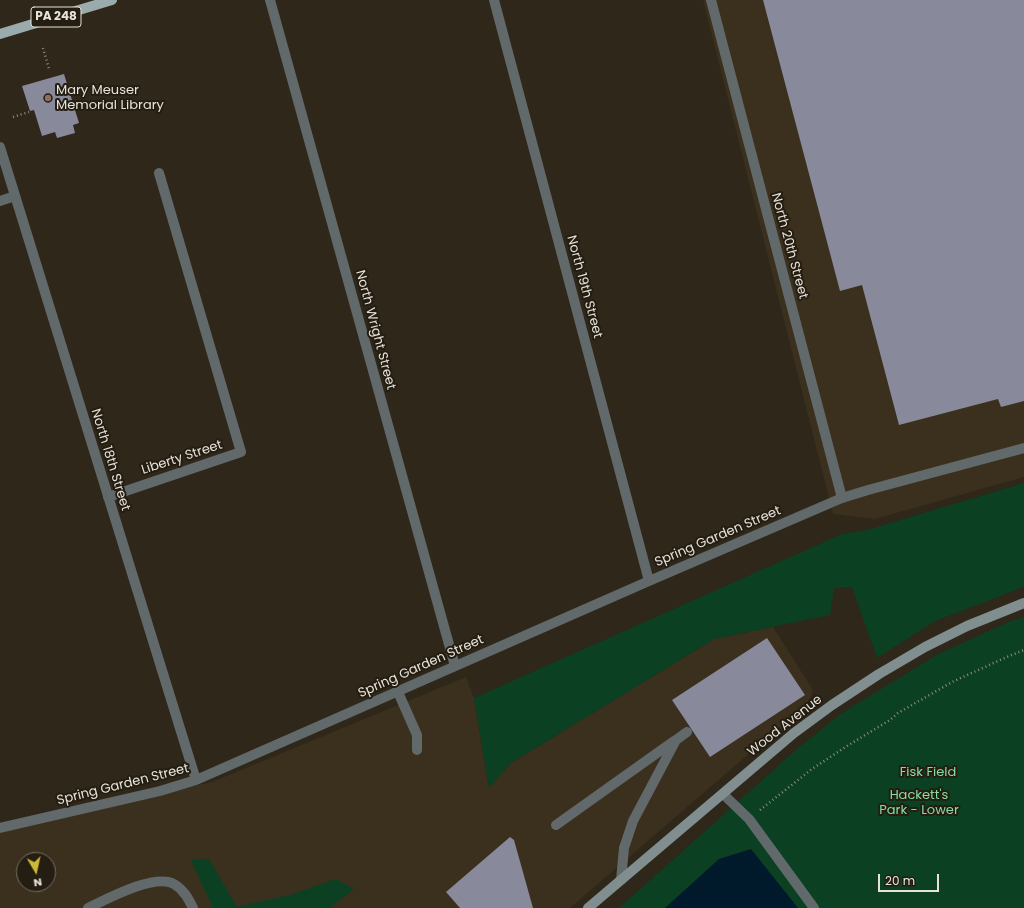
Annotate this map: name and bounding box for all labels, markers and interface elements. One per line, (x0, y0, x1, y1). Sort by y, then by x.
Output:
road number: PA 248 (31, 7, 81, 27)
place label: Mary Meuser Memorial Library (56, 83, 164, 114)
marker: Mary Meuser Memorial Library (43, 93, 53, 103)
street label: North 20th Street (767, 191, 811, 301)
street label: North 19th Street (563, 234, 605, 340)
street label: North Wright Street (352, 269, 398, 391)
street label: North 18th Street (87, 407, 133, 513)
street label: Liberty Street (140, 438, 224, 478)
street label: Spring Garden Street (653, 503, 783, 571)
street label: Spring Garden Street (356, 632, 486, 702)
street label: Wood Avenue (745, 692, 825, 760)
street label: Spring Garden Street (55, 761, 191, 809)
park label: Fisk Field (900, 765, 956, 781)
park label: Hackett's Park - Lower (879, 788, 959, 819)
north arrow (16, 852, 56, 892)
scale bar (880, 866, 941, 892)
text: 20 m (885, 872, 915, 889)
text: N (32, 874, 43, 891)

